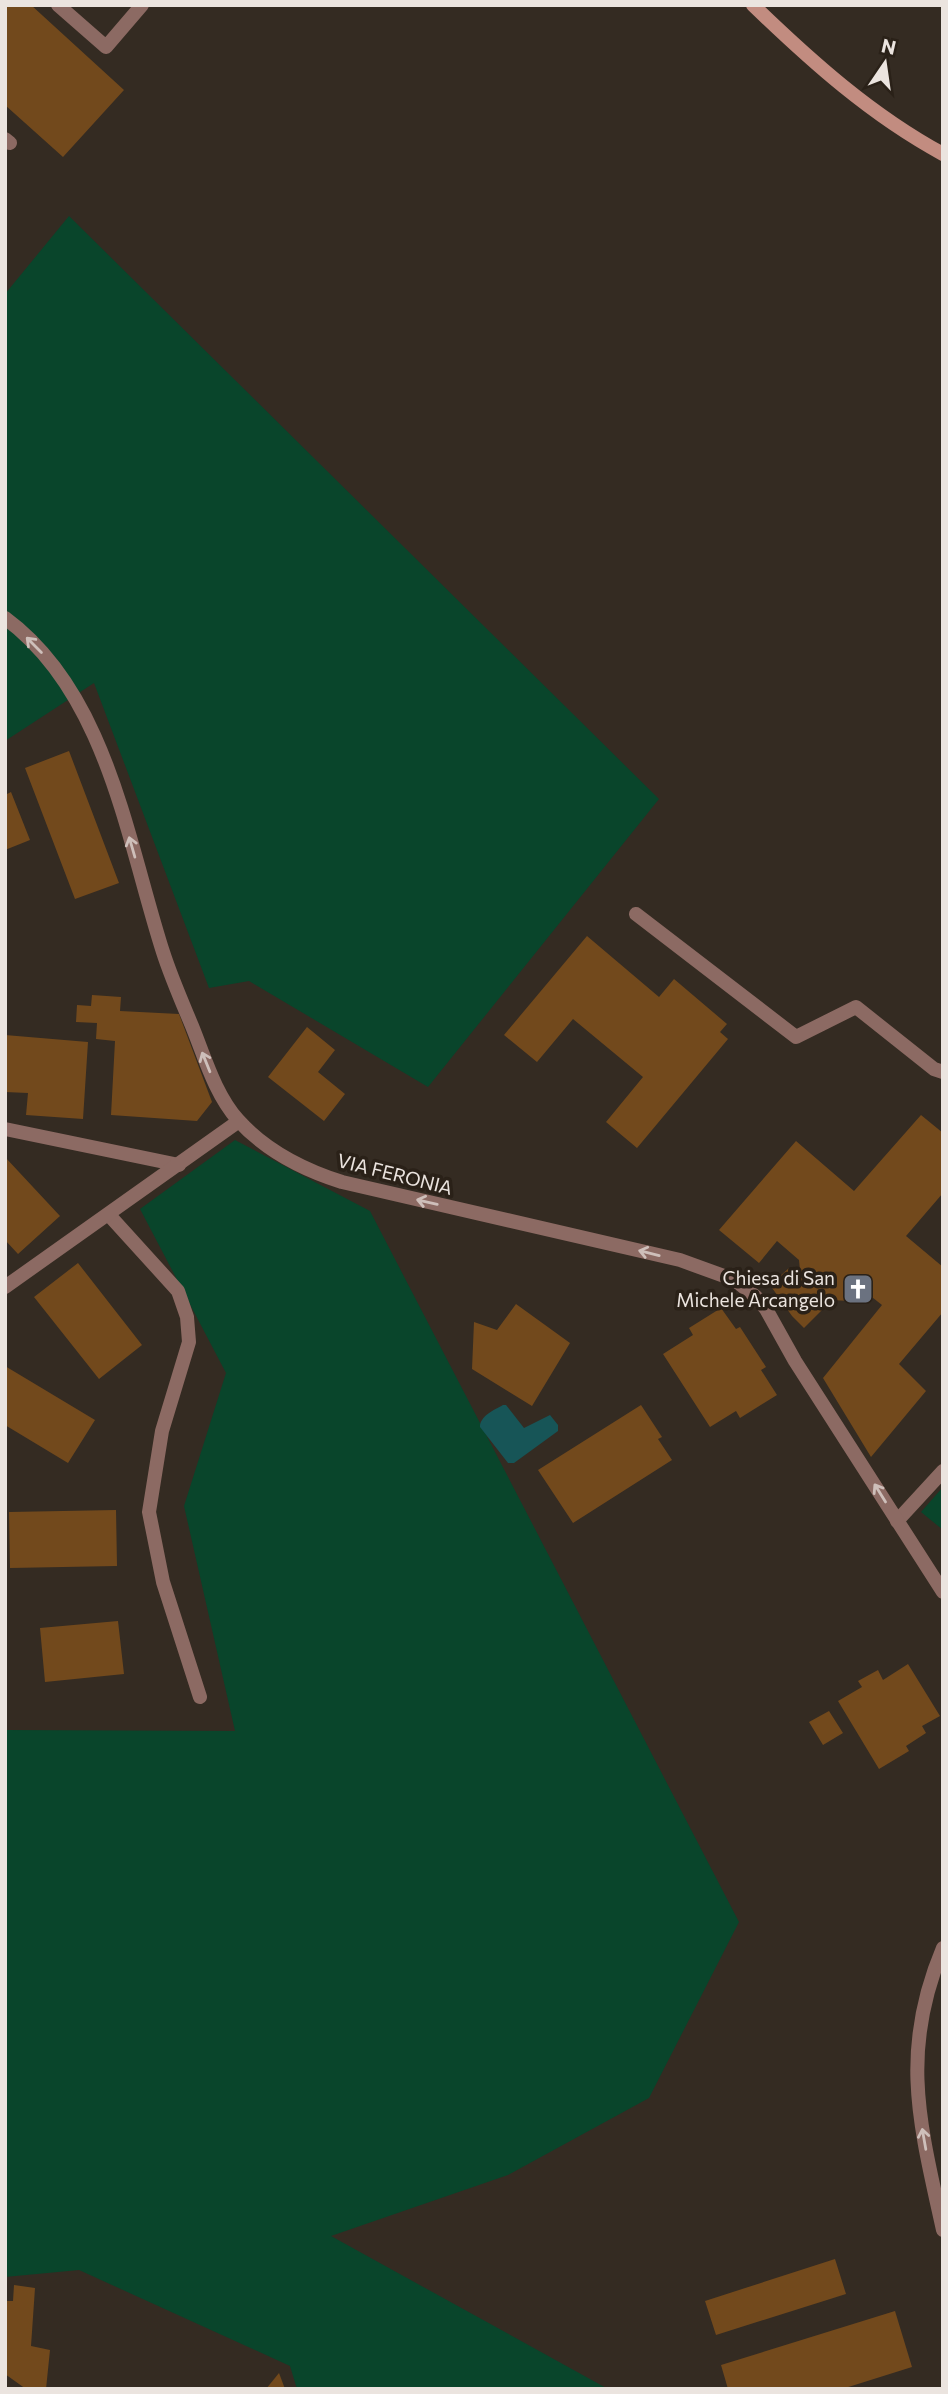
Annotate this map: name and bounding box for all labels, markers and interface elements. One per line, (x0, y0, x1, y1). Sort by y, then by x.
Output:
north arrow (850, 28, 920, 98)
text: N (879, 33, 898, 59)
one-way arrow (26, 637, 43, 654)
one-way arrow (125, 836, 138, 858)
one-way arrow (199, 1052, 212, 1073)
street label: VIA FERONIA (335, 1148, 455, 1199)
one-way arrow (416, 1194, 439, 1208)
one-way arrow (638, 1246, 661, 1259)
place label: Chiesa di San Michele Arcangelo (676, 1266, 835, 1311)
church icon: Chiesa di San Michele Arcangelo (841, 1272, 875, 1306)
one-way arrow (872, 1484, 886, 1504)
one-way arrow (917, 2128, 930, 2151)

